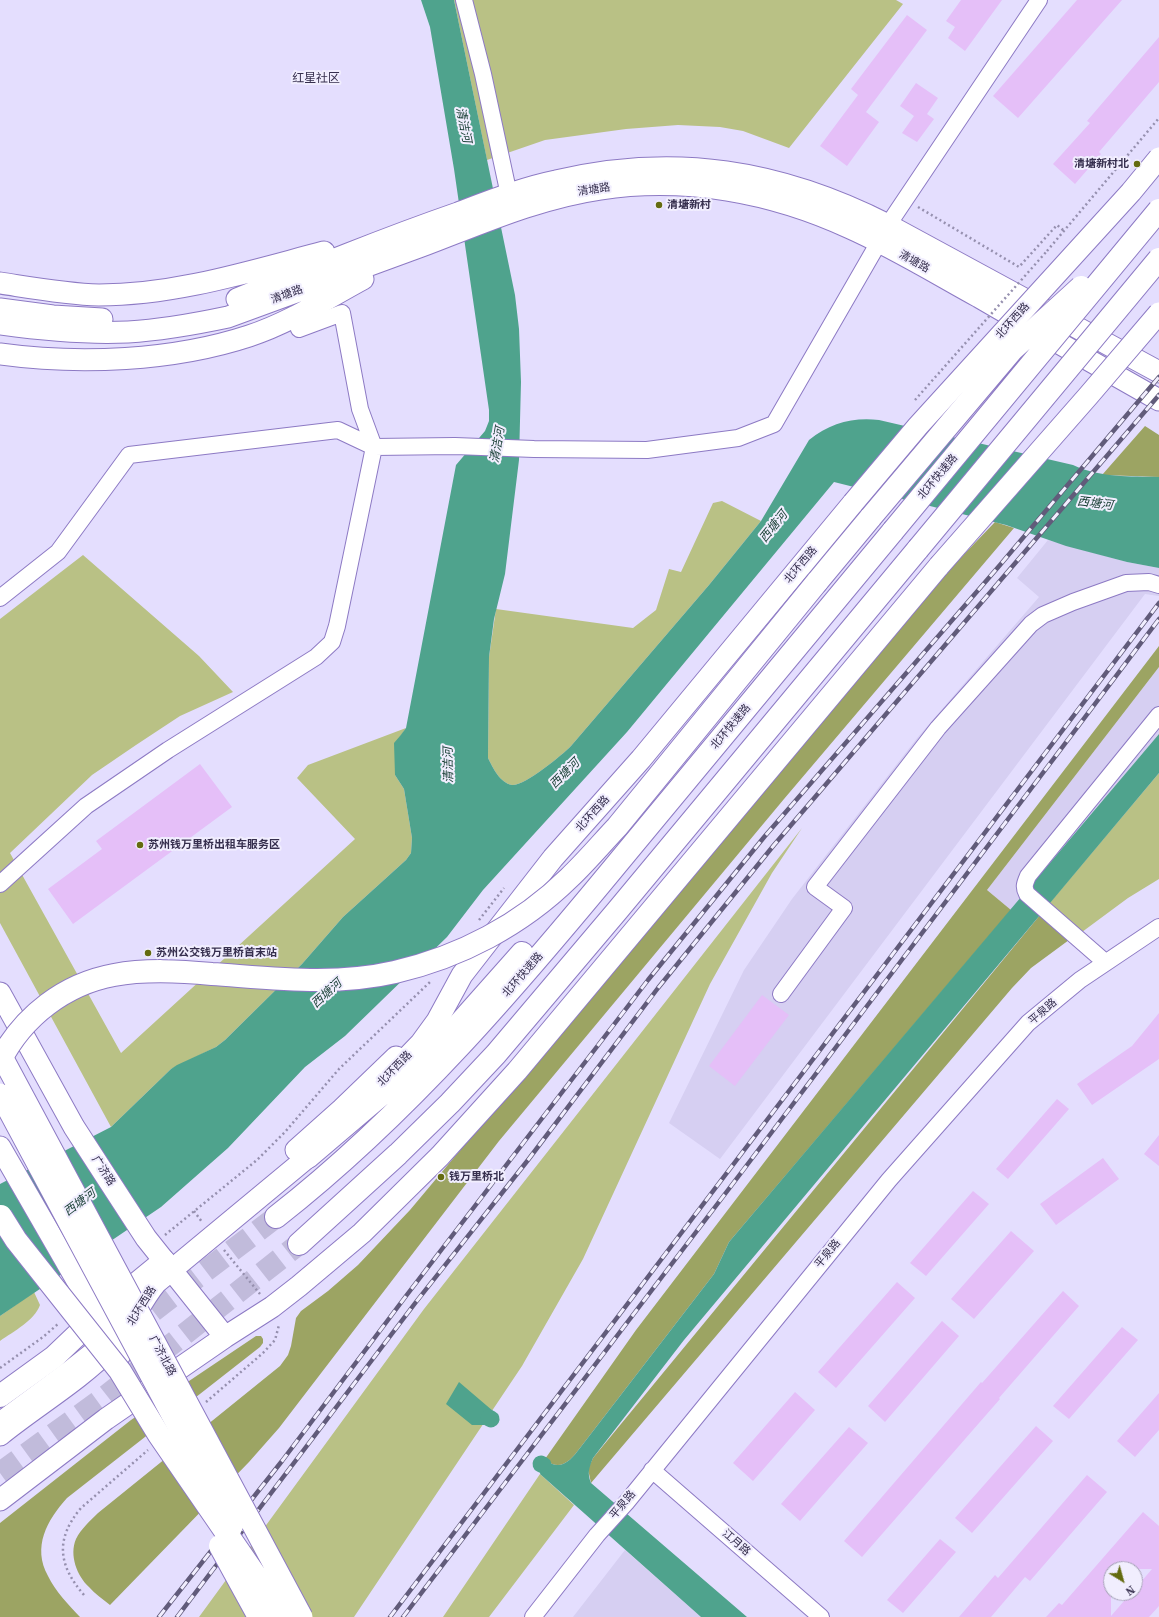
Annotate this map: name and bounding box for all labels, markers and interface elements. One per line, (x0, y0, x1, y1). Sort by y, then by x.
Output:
district label: 红星社区 (292, 72, 340, 86)
water label: 清洁河 (452, 106, 474, 144)
place label: 清塘新村北 (1074, 157, 1129, 171)
marker: 清塘新村北 (1132, 159, 1142, 169)
street label: 清塘路 (577, 181, 611, 199)
place label: 清塘新村 (667, 198, 711, 212)
marker: 清塘新村 (654, 200, 664, 210)
street label: 清塘路 (896, 248, 932, 276)
street label: 清塘路 (269, 283, 305, 307)
street label: 北环西路 (993, 300, 1033, 342)
water label: 清洁河 (488, 426, 508, 464)
street label: 北环快速路 (915, 452, 961, 502)
water label: 西塘河 (1076, 495, 1114, 513)
water label: 西塘河 (757, 508, 791, 546)
street label: 北环西路 (782, 544, 820, 586)
street label: 北环快速路 (708, 702, 754, 752)
water label: 清洁河 (441, 747, 457, 783)
water label: 西塘河 (547, 756, 583, 792)
street label: 北环西路 (573, 793, 613, 835)
place label: 苏州钱万里桥出租车服务区 (148, 838, 280, 852)
marker: 苏州钱万里桥出租车服务区 (135, 840, 145, 850)
place label: 苏州公交钱万里桥首末站 (156, 946, 277, 960)
marker: 苏州公交钱万里桥首末站 (143, 948, 153, 958)
street label: 北环快速路 (500, 950, 546, 1000)
water label: 西塘河 (309, 977, 345, 1011)
street label: 平泉路 (1026, 996, 1060, 1028)
street label: 北环西路 (375, 1049, 415, 1089)
street label: 广济路 (88, 1154, 118, 1188)
place label: 钱万里桥北 (449, 1170, 504, 1184)
marker: 钱万里桥北 (436, 1172, 446, 1182)
water label: 西塘河 (61, 1186, 99, 1220)
street label: 平泉路 (812, 1237, 844, 1271)
street label: 北环西路 (125, 1284, 159, 1328)
street label: 广济北路 (146, 1333, 178, 1379)
street label: 平泉路 (607, 1488, 639, 1522)
street label: 江月路 (719, 1527, 753, 1559)
north arrow (1103, 1561, 1143, 1601)
text: N (1122, 1582, 1138, 1599)

